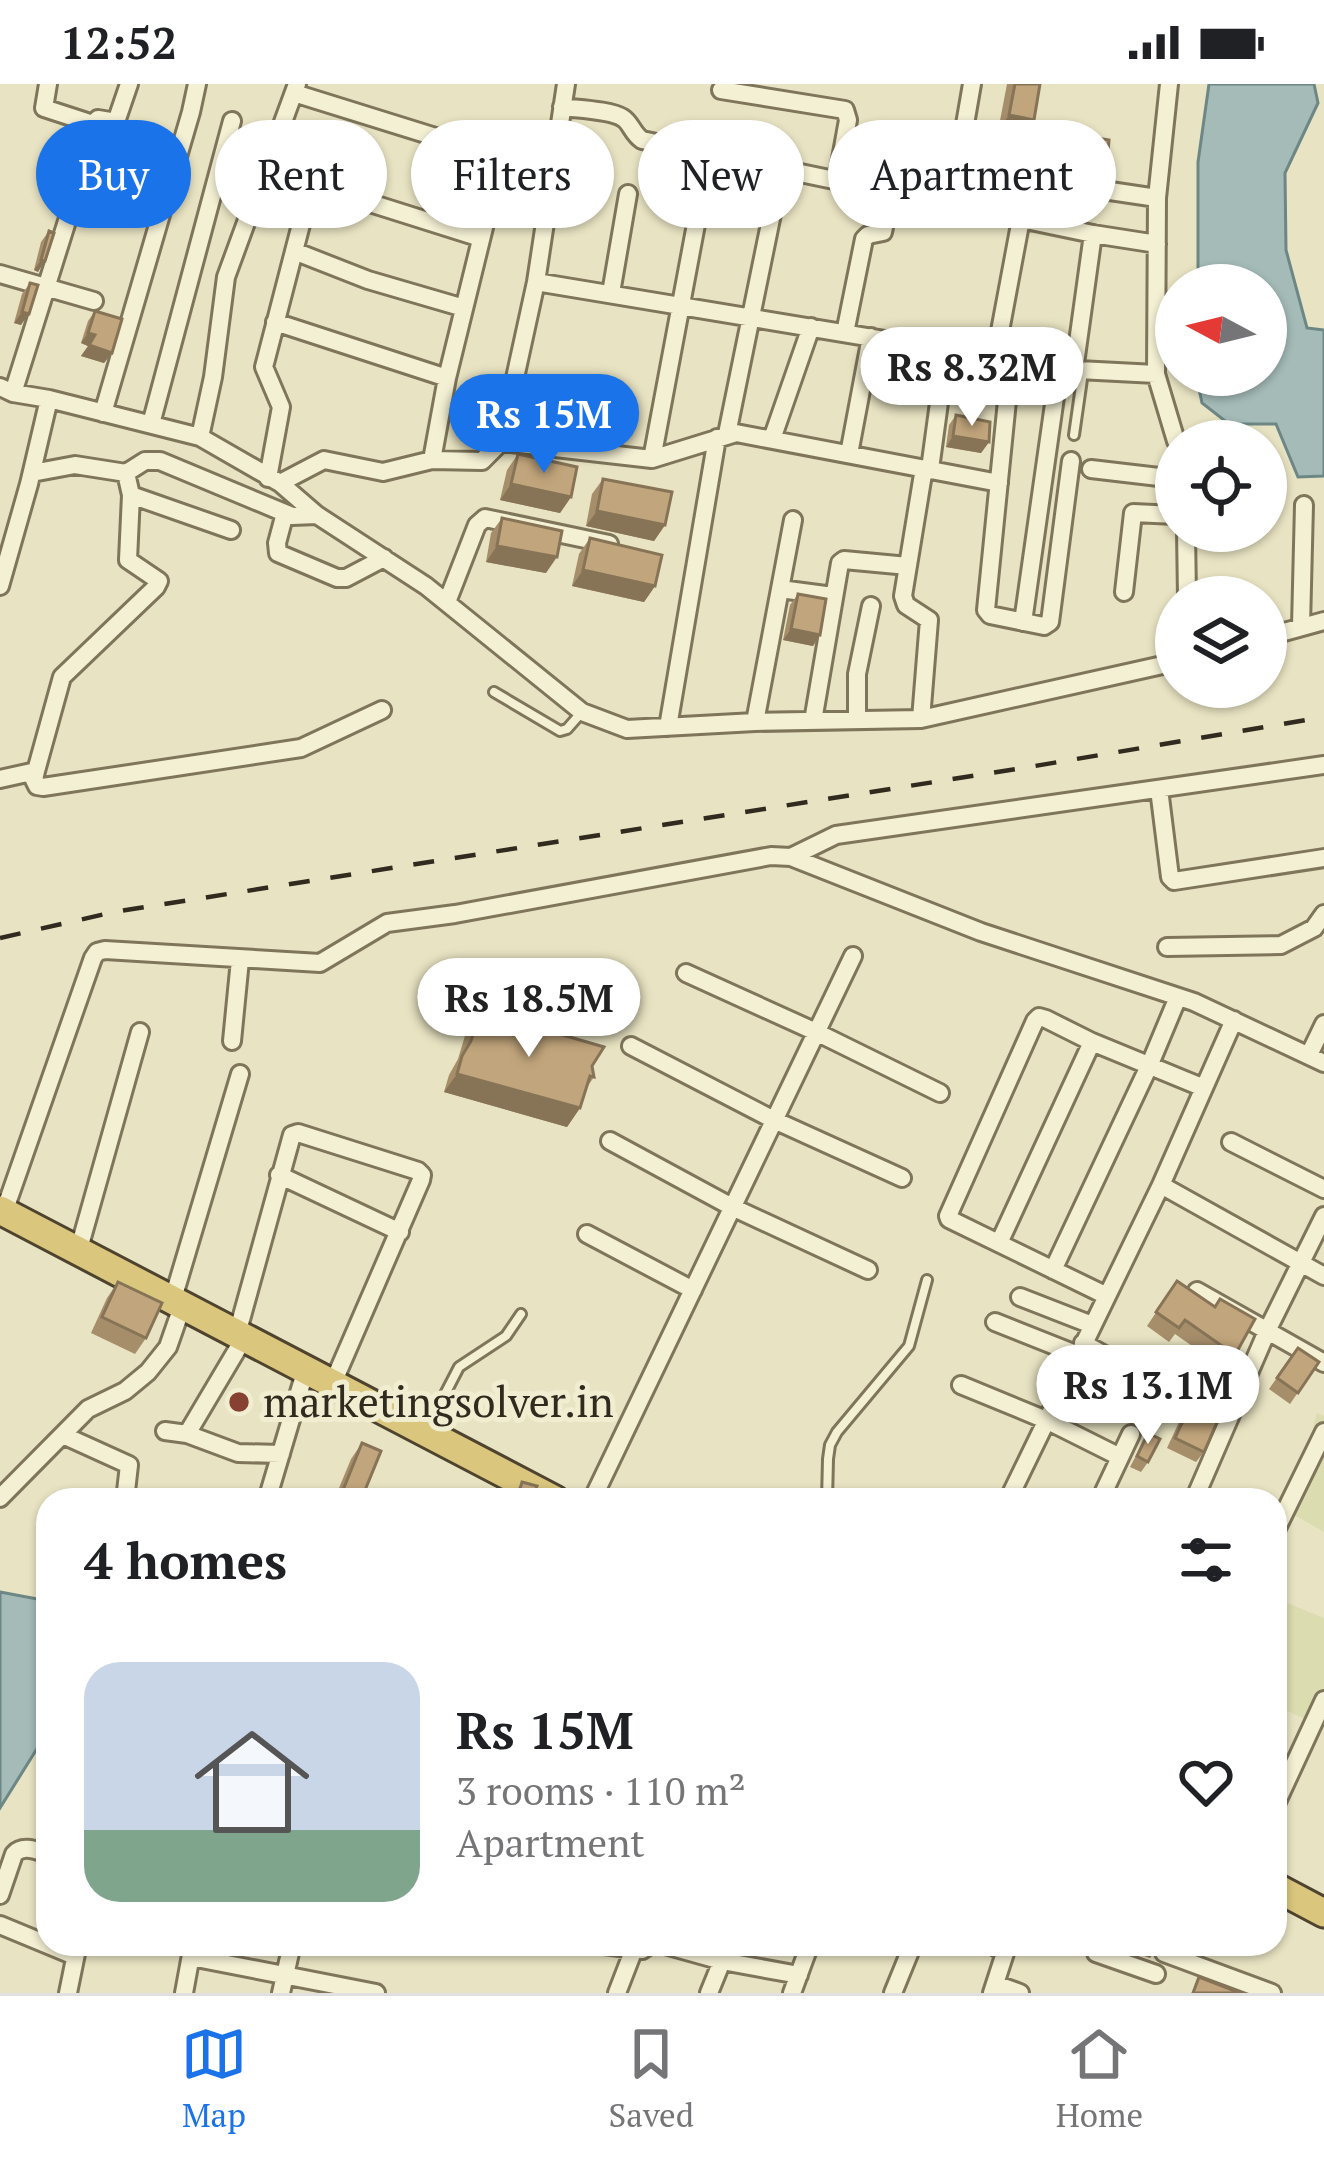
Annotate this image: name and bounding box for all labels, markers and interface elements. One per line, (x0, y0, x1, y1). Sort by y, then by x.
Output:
text: 12:52 (60, 12, 177, 72)
chip: Buy (36, 120, 191, 228)
chip: Rent (215, 120, 387, 228)
chip: Filters (411, 120, 614, 228)
chip: New (638, 120, 804, 228)
chip: Apartment (828, 120, 1116, 228)
north arrow (1155, 264, 1287, 396)
map controls (1155, 264, 1287, 708)
pin: Rs 8.32M (848, 327, 1096, 429)
text: Rs 8.32M (887, 340, 1057, 392)
pin: Rs 15M (446, 374, 642, 476)
text: Rs 15M (476, 387, 612, 439)
button: locate (1155, 420, 1287, 552)
button: layers (1155, 576, 1287, 708)
pin: Rs 18.5M (405, 958, 653, 1060)
text: Rs 18.5M (444, 971, 614, 1023)
pin: Rs 13.1M (1024, 1345, 1272, 1447)
text: Rs 13.1M (1063, 1358, 1233, 1410)
place label: marketingsolver.in (263, 1373, 614, 1429)
marker: marketingsolver.in (226, 1389, 252, 1415)
text: 4 homes (84, 1526, 287, 1594)
icon: filters (1173, 1527, 1239, 1593)
text: Rs 15M (456, 1696, 633, 1764)
icon: home (180, 1710, 324, 1854)
icon: heart (1173, 1749, 1239, 1815)
text: 3 rooms · 110 m² (456, 1764, 746, 1816)
text: Apartment (456, 1816, 645, 1868)
tab: Map (181, 2021, 247, 2136)
tab: Saved (609, 2021, 694, 2136)
tab: Home (1056, 2021, 1143, 2136)

